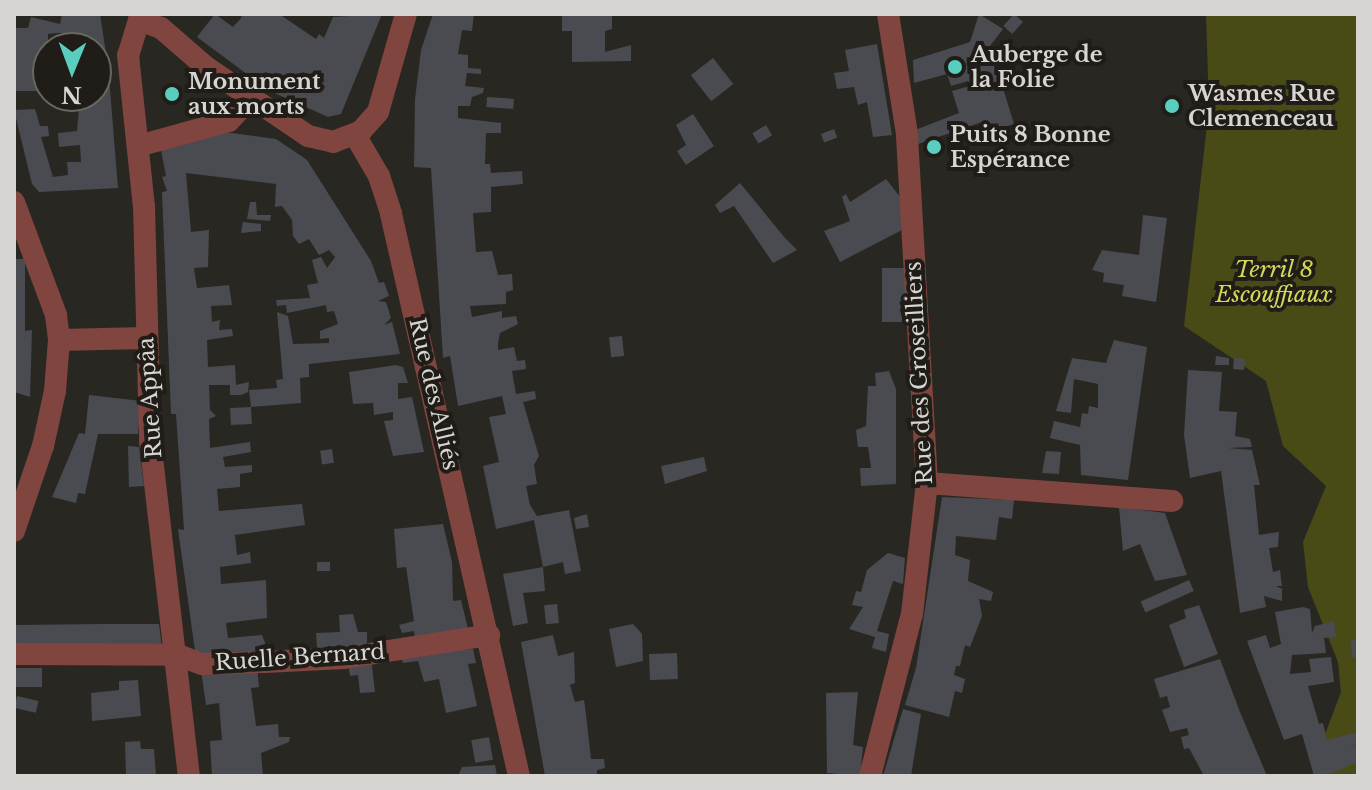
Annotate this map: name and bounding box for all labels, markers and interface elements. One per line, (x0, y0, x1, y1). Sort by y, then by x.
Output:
north arrow (32, 32, 112, 112)
place label: Auberge de la Folie (971, 41, 1103, 92)
marker: Auberge de la Folie (946, 58, 964, 76)
place label: Monument aux morts (188, 68, 320, 120)
place label: Wasmes Rue Clemenceau (1188, 80, 1335, 132)
text: N (61, 81, 82, 108)
marker: Monument aux morts (163, 85, 181, 103)
marker: Wasmes Rue Clemenceau (1163, 97, 1181, 115)
place label: Puits 8 Bonne Espérance (950, 121, 1111, 172)
marker: Puits 8 Bonne Espérance (925, 138, 943, 156)
park label: Terril 8 Escouffiaux (1216, 256, 1332, 308)
street label: Rue des Groseilliers (900, 261, 938, 485)
street label: Rue des Alliés (404, 315, 464, 473)
street label: Rue Appâa (133, 336, 167, 460)
street label: Ruelle Bernard (214, 638, 386, 676)

